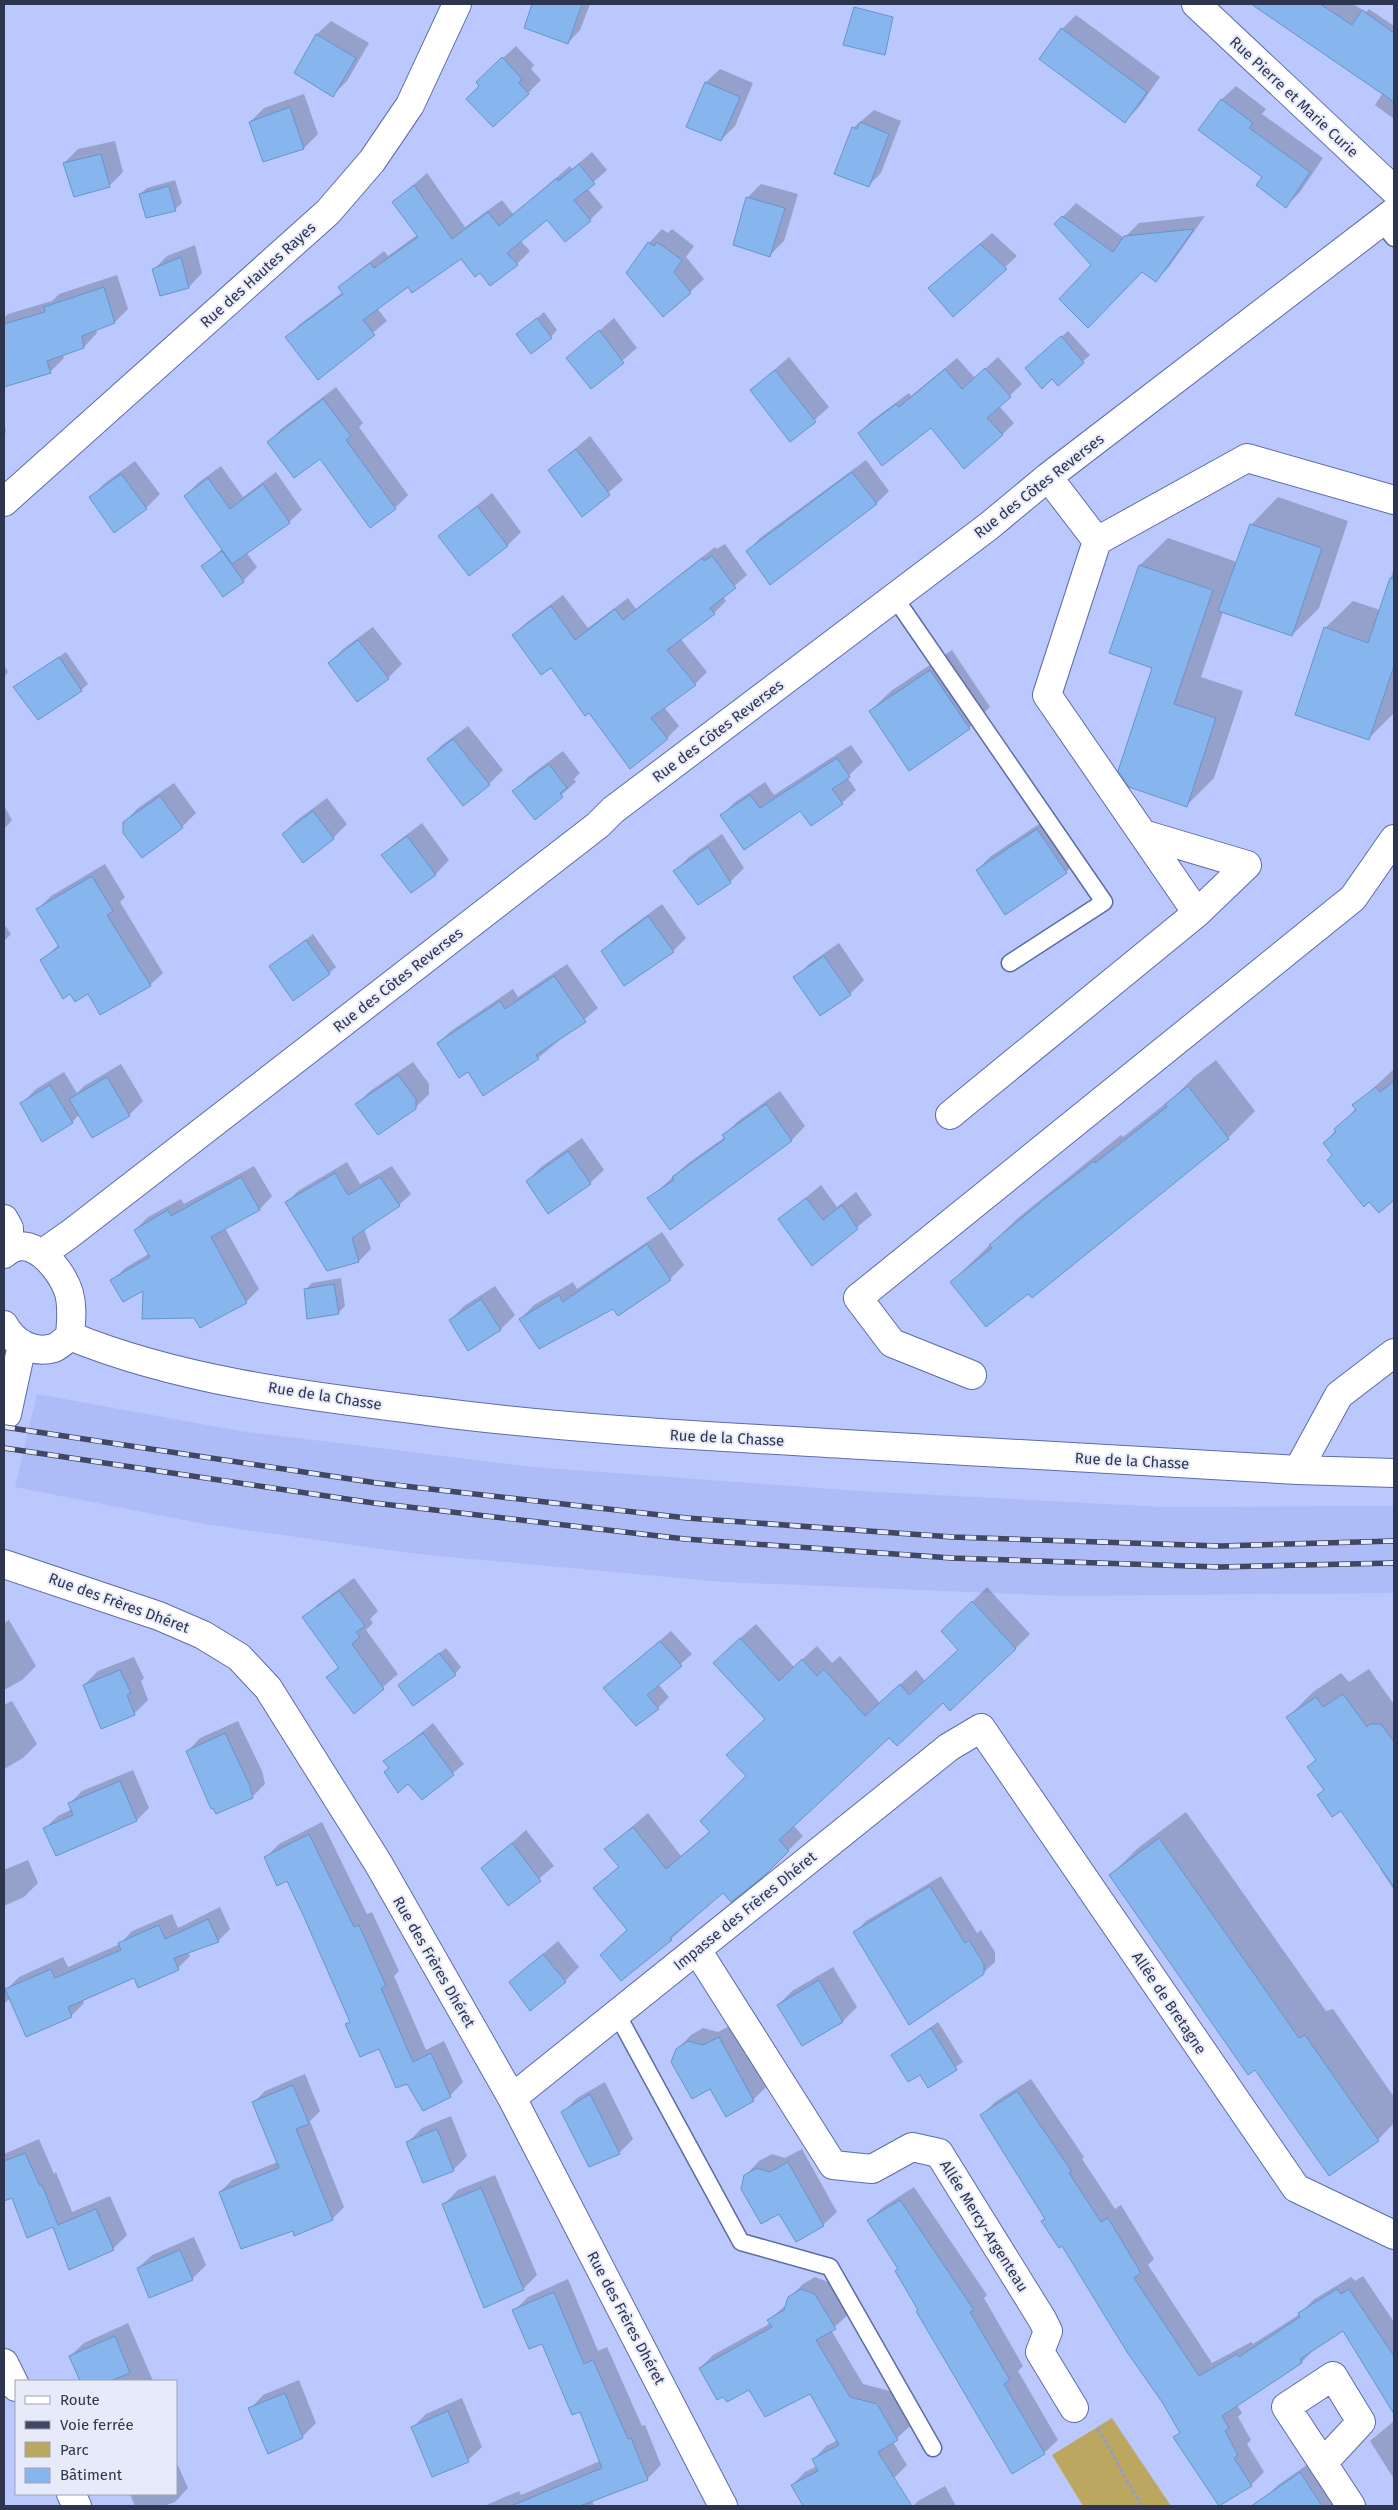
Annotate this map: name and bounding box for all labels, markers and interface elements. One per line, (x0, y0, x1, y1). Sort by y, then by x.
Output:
street label: Rue Pierre et Marie Curie (1226, 33, 1362, 161)
street label: Rue des Hautes Rayes (197, 218, 319, 332)
street label: Rue des Côtes Reverses (971, 430, 1107, 542)
street label: Rue des Côtes Reverses (649, 676, 787, 786)
street label: Rue des Côtes Reverses (330, 924, 466, 1036)
street label: Rue de la Chasse (267, 1378, 383, 1414)
street label: Rue de la Chasse (669, 1426, 785, 1450)
street label: Rue de la Chasse (1074, 1449, 1190, 1473)
street label: Rue des Frères Dhéret (46, 1569, 192, 1637)
street label: Impasse des Frères Dhéret (670, 1847, 821, 1974)
street label: Rue des Frères Dhéret (389, 1893, 479, 2031)
street label: Allée de Bretagne (1128, 1948, 1210, 2058)
street label: Allée Mercy-Argenteau (936, 2157, 1032, 2295)
street label: Rue des Frères Dhéret (583, 2248, 669, 2388)
legend (15, 2380, 178, 2495)
text: Route (60, 2391, 100, 2409)
text: Voie ferrée (60, 2416, 134, 2434)
text: Parc (60, 2441, 89, 2459)
text: Bâtiment (60, 2466, 123, 2484)

